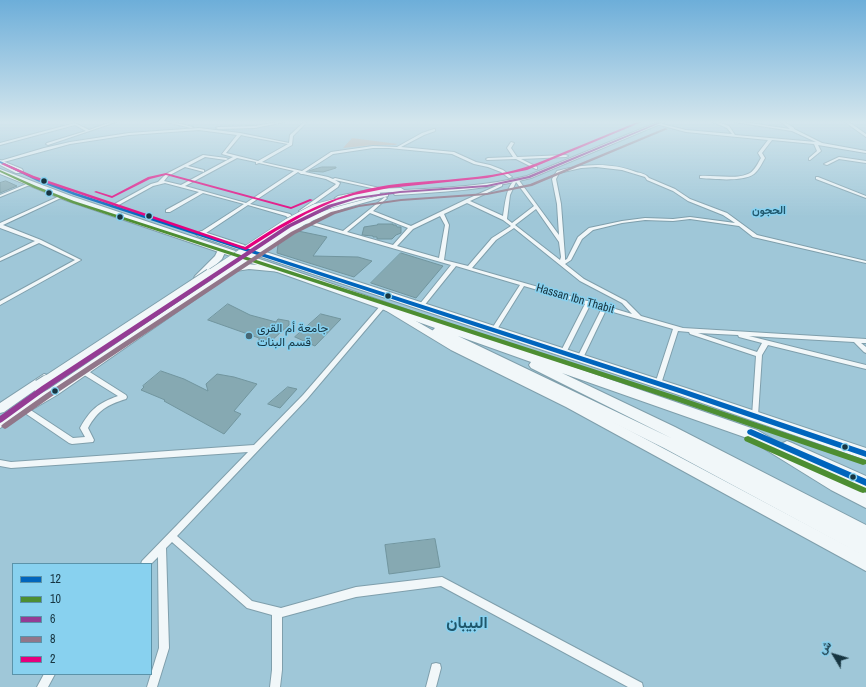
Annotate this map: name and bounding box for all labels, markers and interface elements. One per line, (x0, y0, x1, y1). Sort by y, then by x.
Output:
unlabelled marker (39, 176, 49, 186)
unlabelled marker (44, 188, 54, 198)
district label: الحجون (752, 204, 786, 218)
unlabelled marker (144, 211, 154, 221)
unlabelled marker (115, 212, 125, 222)
street label: Hassan Ibn Thabit (534, 281, 616, 317)
unlabelled marker (383, 291, 393, 301)
place label: جامعة أم القرى قسم البنات (257, 322, 328, 350)
marker: جامعة أم القرى قسم البنات (244, 331, 254, 341)
unlabelled marker (50, 386, 60, 396)
unlabelled marker (840, 442, 850, 452)
unlabelled marker (848, 472, 858, 482)
legend (12, 563, 152, 675)
text: 12 (50, 571, 61, 587)
text: 10 (50, 591, 61, 607)
text: 6 (50, 611, 55, 627)
district label: البيبان (446, 614, 488, 634)
text: 8 (50, 631, 55, 647)
north arrow (814, 635, 854, 675)
text: ش (815, 638, 834, 657)
text: 2 (50, 651, 55, 667)

